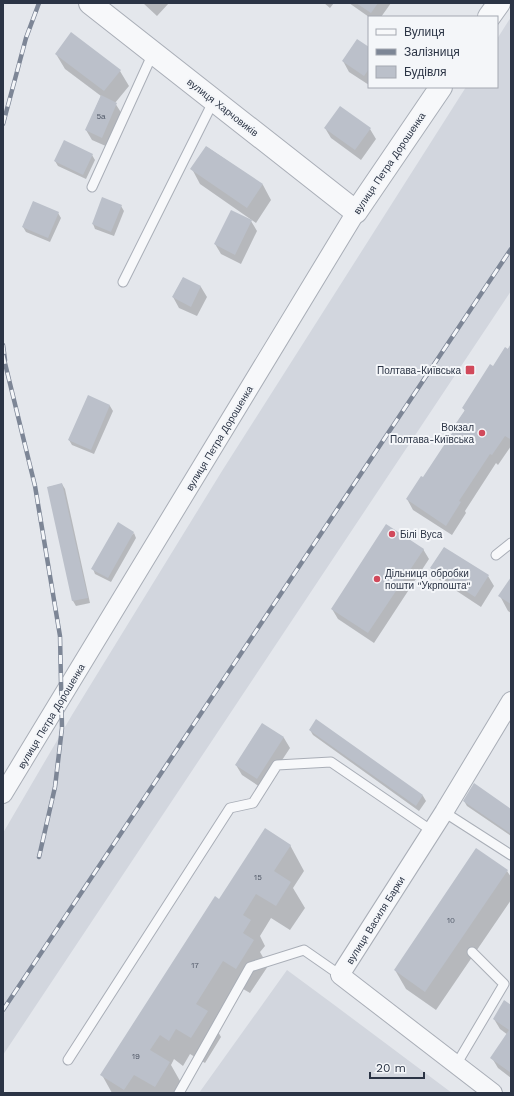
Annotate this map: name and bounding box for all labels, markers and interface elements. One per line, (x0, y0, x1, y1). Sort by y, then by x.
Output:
legend (368, 16, 498, 88)
text: Вулиця (404, 25, 445, 39)
text: Залізниця (404, 45, 460, 59)
text: Будівля (404, 65, 446, 79)
street label: вулиця Харчовиків (185, 76, 260, 139)
street label: вулиця Петра Дорошенка (351, 110, 428, 216)
house number: 5а (96, 112, 106, 121)
marker: Полтава-Київська (464, 364, 476, 376)
place label: Полтава-Київська (377, 365, 461, 376)
street label: вулиця Петра Дорошенка (184, 384, 255, 493)
place label: Вокзал Полтава-Київська (390, 422, 474, 445)
marker: Вокзал Полтава-Київська (477, 428, 487, 438)
marker: Білі Вуса (387, 529, 397, 539)
place label: Білі Вуса (400, 529, 443, 540)
place label: Дільниця обробки пошти "Укрпошта" (385, 568, 471, 591)
marker: Дільниця обробки пошти "Укрпошта" (372, 574, 382, 584)
street label: вулиця Петра Дорошенка (16, 662, 87, 771)
house number: 15 (254, 873, 262, 882)
street label: вулиця Василя Барки (344, 875, 407, 966)
house number: 10 (447, 916, 455, 925)
house number: 17 (191, 961, 199, 970)
house number: 19 (132, 1052, 140, 1061)
scale bar (370, 1054, 424, 1080)
text: 20 m (376, 1061, 406, 1075)

